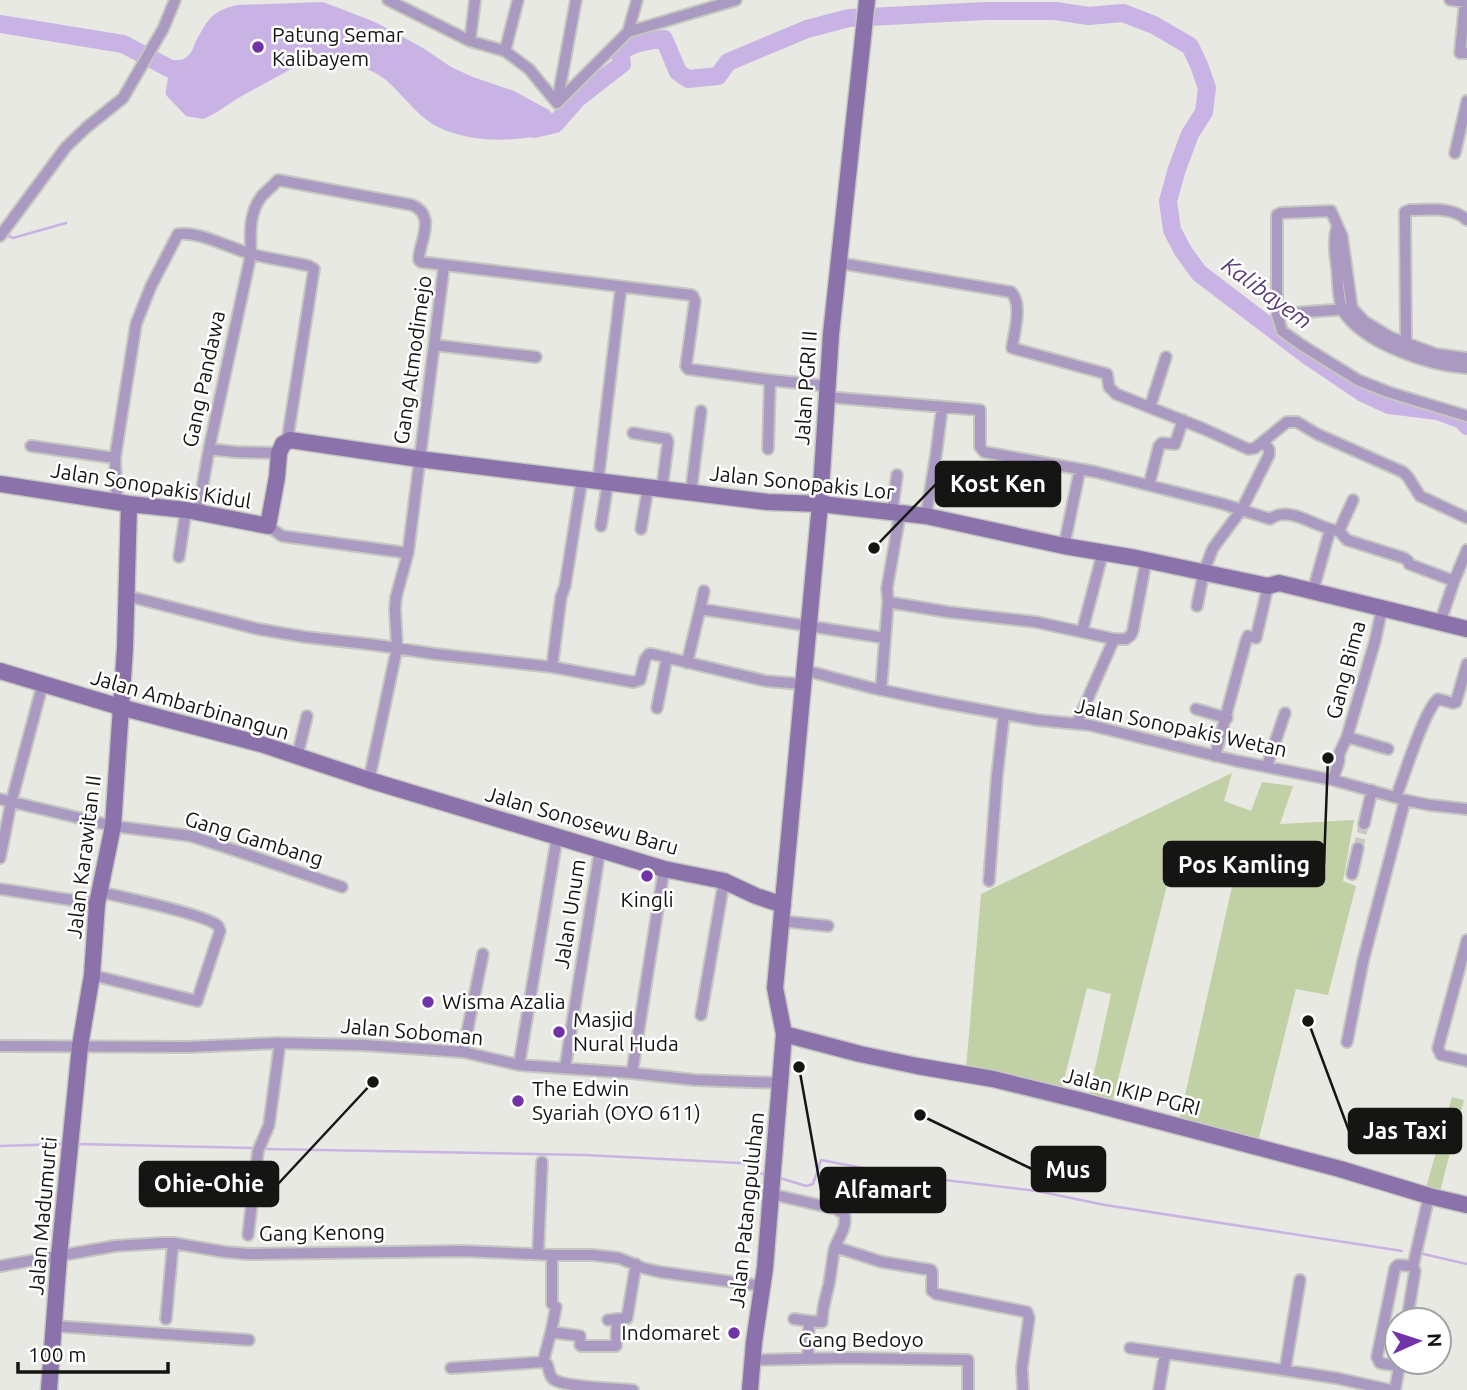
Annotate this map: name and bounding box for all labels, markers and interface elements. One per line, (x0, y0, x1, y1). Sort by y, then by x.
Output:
place label: Patung Semar Kalibayem (272, 22, 404, 70)
marker: Patung Semar Kalibayem (250, 39, 266, 55)
water label: Kalibayem (1218, 252, 1317, 333)
street label: Gang Atmodimejo (388, 274, 436, 446)
street label: Gang Pandawa (177, 308, 229, 449)
street label: Jalan PGRI II (789, 330, 821, 446)
street label: Jalan Sonopakis Kidul (49, 457, 253, 513)
street label: Jalan Sonopakis Lor (709, 460, 896, 504)
callout: Kost Ken (936, 462, 1060, 506)
text: Kost Ken (950, 471, 1046, 496)
street label: Gang Bima (1320, 618, 1370, 722)
street label: Jalan Ambarbinangun (88, 664, 292, 744)
street label: Jalan Sonopakis Wetan (1073, 693, 1289, 761)
street label: Jalan Karawitan II (61, 774, 105, 940)
street label: Jalan Sonosewu Baru (483, 781, 682, 859)
street label: Gang Gambang (182, 806, 326, 871)
callout: Pos Kamling (1164, 842, 1324, 886)
text: Pos Kamling (1178, 852, 1310, 877)
street label: Jalan Unum (548, 857, 590, 970)
marker: Kingli (639, 868, 655, 884)
place label: Kingli (621, 887, 673, 911)
place label: Wisma Azalia (442, 989, 566, 1013)
marker: Wisma Azalia (420, 994, 436, 1010)
place label: Masjid Nural Huda (573, 1007, 679, 1055)
street label: Jalan Soboman (340, 1013, 484, 1049)
marker: Masjid Nural Huda (551, 1024, 567, 1040)
street label: Jalan IKIP PGRI (1061, 1062, 1203, 1120)
place label: The Edwin Syariah (OYO 611) (532, 1076, 701, 1124)
marker: The Edwin Syariah (OYO 611) (510, 1093, 526, 1109)
callout: Jas Taxi (1349, 1109, 1461, 1153)
street label: Jalan Patangpuluhan (724, 1111, 768, 1309)
text: Jas Taxi (1363, 1118, 1447, 1143)
street label: Jalan Madumurti (23, 1136, 61, 1296)
callout: Mus (1032, 1147, 1105, 1191)
text: Mus (1046, 1157, 1090, 1182)
callout: Ohie-Ohie (140, 1162, 278, 1206)
callout: Alfamart (821, 1168, 945, 1212)
text: Ohie-Ohie (154, 1171, 264, 1196)
text: Alfamart (835, 1177, 931, 1202)
street label: Gang Kenong (259, 1219, 385, 1245)
north arrow (1383, 1306, 1453, 1376)
place label: Indomaret (621, 1320, 720, 1344)
marker: Indomaret (726, 1325, 742, 1341)
street label: Gang Bedoyo (798, 1327, 924, 1351)
scale bar (18, 1330, 168, 1374)
text: N (1424, 1332, 1446, 1348)
text: 100 m (28, 1342, 86, 1366)

